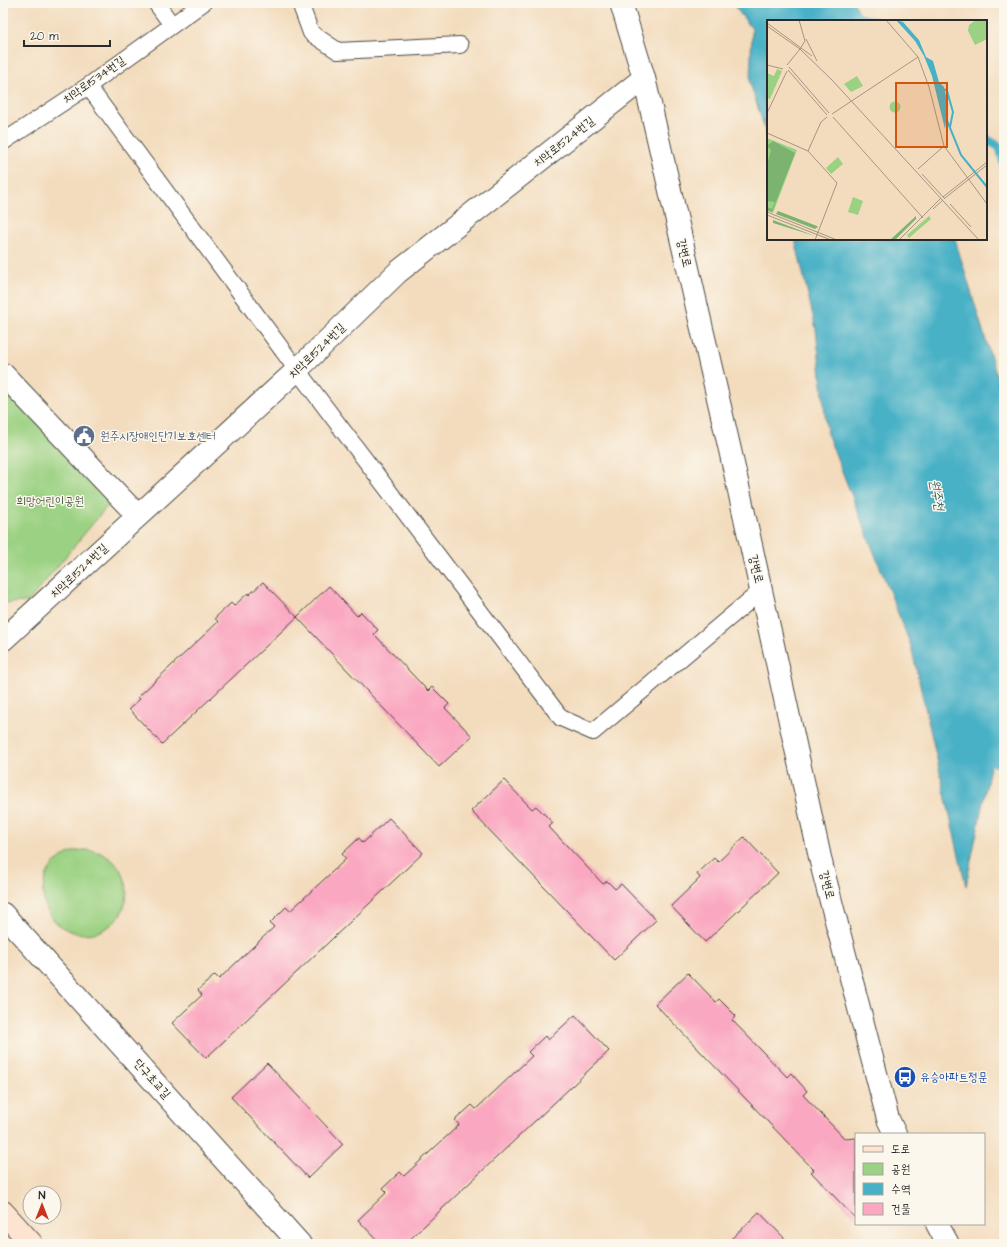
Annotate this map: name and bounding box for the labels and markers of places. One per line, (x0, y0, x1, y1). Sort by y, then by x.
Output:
public building icon: 원주시장애인단기보호센터 (71, 423, 97, 449)
place label: 원주시장애인단기보호센터 (100, 428, 216, 445)
bus stop icon: 유승아파트정문 (892, 1064, 918, 1090)
place label: 유승아파트정문 (920, 1069, 988, 1086)

